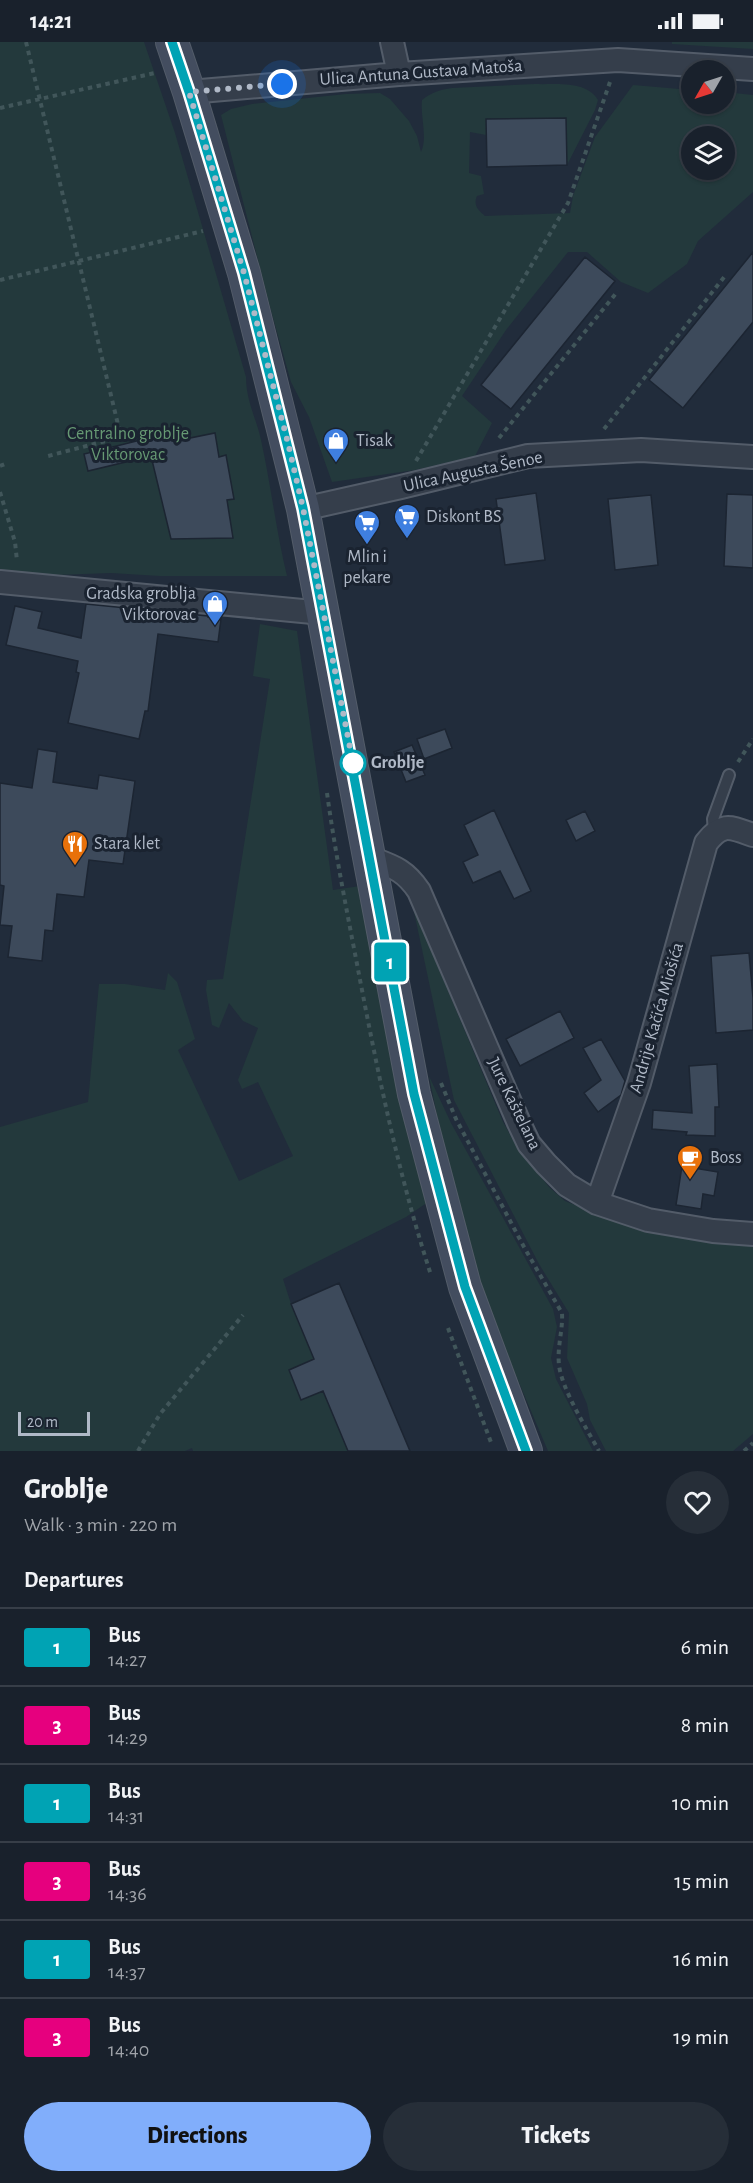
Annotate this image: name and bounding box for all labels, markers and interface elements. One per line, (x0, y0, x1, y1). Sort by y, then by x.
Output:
text: 14:21 (30, 10, 72, 32)
street label: Ulica Antuna Gustava Matoša (319, 57, 523, 89)
north arrow (681, 60, 735, 114)
map controls (681, 60, 735, 180)
your location (267, 69, 297, 99)
button: layers (681, 126, 735, 180)
park label: Centralno groblje Viktorovac (67, 425, 189, 464)
shop icon: Tisak (321, 426, 351, 464)
place label: Tisak (356, 432, 393, 450)
street label: Ulica Augusta Šenoe (401, 446, 544, 496)
supermarket icon: Diskont BS (392, 502, 422, 540)
supermarket icon: Mlin i pekare (352, 508, 382, 546)
place label: Diskont BS (426, 508, 501, 526)
place label: Mlin i pekare (343, 548, 391, 587)
place label: Gradska groblja Viktorovac (86, 585, 196, 624)
shop icon: Gradska groblja Viktorovac (200, 589, 230, 627)
marker: Groblje (340, 750, 366, 776)
place label: Groblje (371, 754, 424, 772)
restaurant icon: Stara klet (60, 829, 90, 867)
place label: Stara klet (94, 835, 160, 853)
street label: Andrije Kačića Miošića (627, 941, 687, 1095)
line badge: 1 (370, 942, 410, 982)
text: 1 (386, 952, 394, 973)
street label: Jure Kaštelana (484, 1055, 544, 1153)
cafe icon: Boss (675, 1143, 705, 1181)
place label: Boss (710, 1149, 742, 1167)
scale bar (18, 1409, 90, 1436)
text: 20 m (27, 1414, 58, 1430)
button: heart (666, 1471, 729, 1534)
text: Groblje (24, 1476, 108, 1504)
text: Walk · 3 min · 220 m (24, 1515, 177, 1535)
text: Departures (24, 1569, 124, 1591)
text: Bus (108, 1624, 141, 1646)
text: 6 min (681, 1636, 729, 1658)
text: 1 (53, 1637, 61, 1658)
text: 14:27 (108, 1650, 147, 1670)
text: Bus (108, 1702, 141, 1724)
text: 8 min (681, 1714, 729, 1736)
text: 3 (52, 1715, 62, 1736)
text: 14:29 (108, 1728, 148, 1748)
text: Bus (108, 1780, 141, 1802)
text: 10 min (672, 1792, 729, 1814)
text: 1 (53, 1793, 61, 1814)
text: 14:31 (108, 1806, 144, 1826)
text: Bus (108, 1858, 141, 1880)
text: 15 min (674, 1870, 729, 1892)
text: 3 (52, 1871, 62, 1892)
text: 14:36 (108, 1884, 147, 1904)
text: Bus (108, 1936, 141, 1958)
text: 16 min (673, 1948, 729, 1970)
text: 1 (53, 1949, 61, 1970)
text: 14:37 (108, 1962, 146, 1982)
text: Bus (108, 2014, 141, 2036)
text: 19 min (673, 2026, 729, 2048)
text: 3 (52, 2027, 62, 2048)
text: 14:40 (108, 2040, 149, 2060)
button: Directions (24, 2102, 371, 2171)
button: Tickets (383, 2102, 729, 2171)

